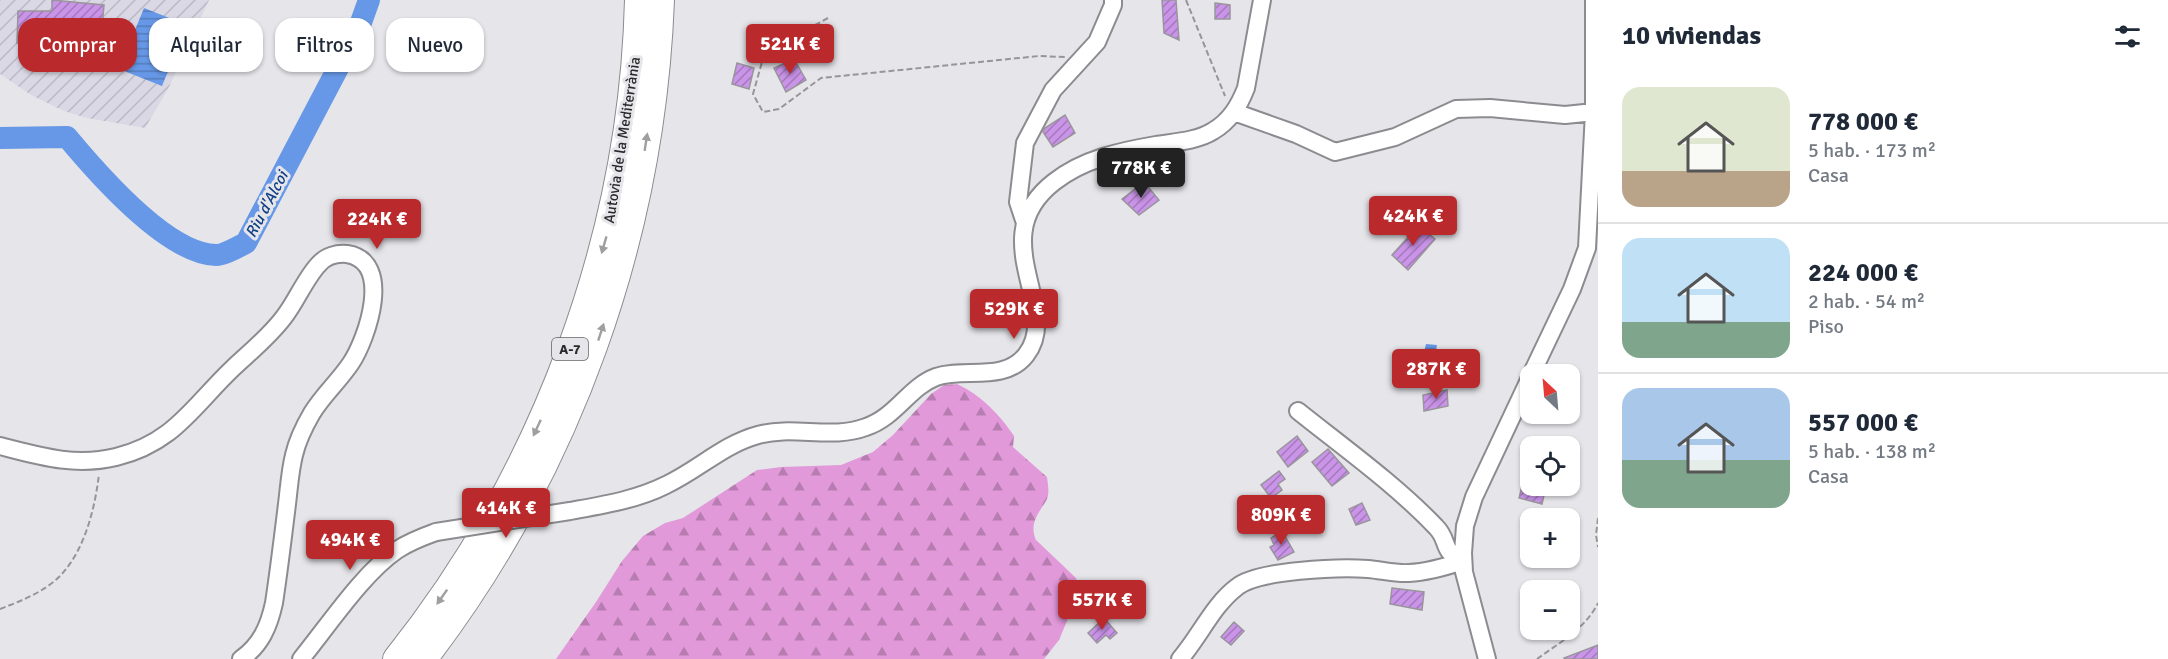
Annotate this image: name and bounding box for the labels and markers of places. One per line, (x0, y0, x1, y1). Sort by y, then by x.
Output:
pin: 521K € (741, 24, 839, 75)
pin: 778K € (1092, 148, 1190, 199)
pin: 424K € (1364, 196, 1462, 247)
pin: 224K € (328, 199, 426, 250)
pin: 529K € (965, 289, 1063, 340)
pin: 287K € (1387, 349, 1485, 400)
pin: 414K € (457, 488, 555, 539)
pin: 809K € (1232, 495, 1330, 546)
pin: 494K € (301, 520, 399, 571)
pin: 557K € (1053, 580, 1151, 631)

